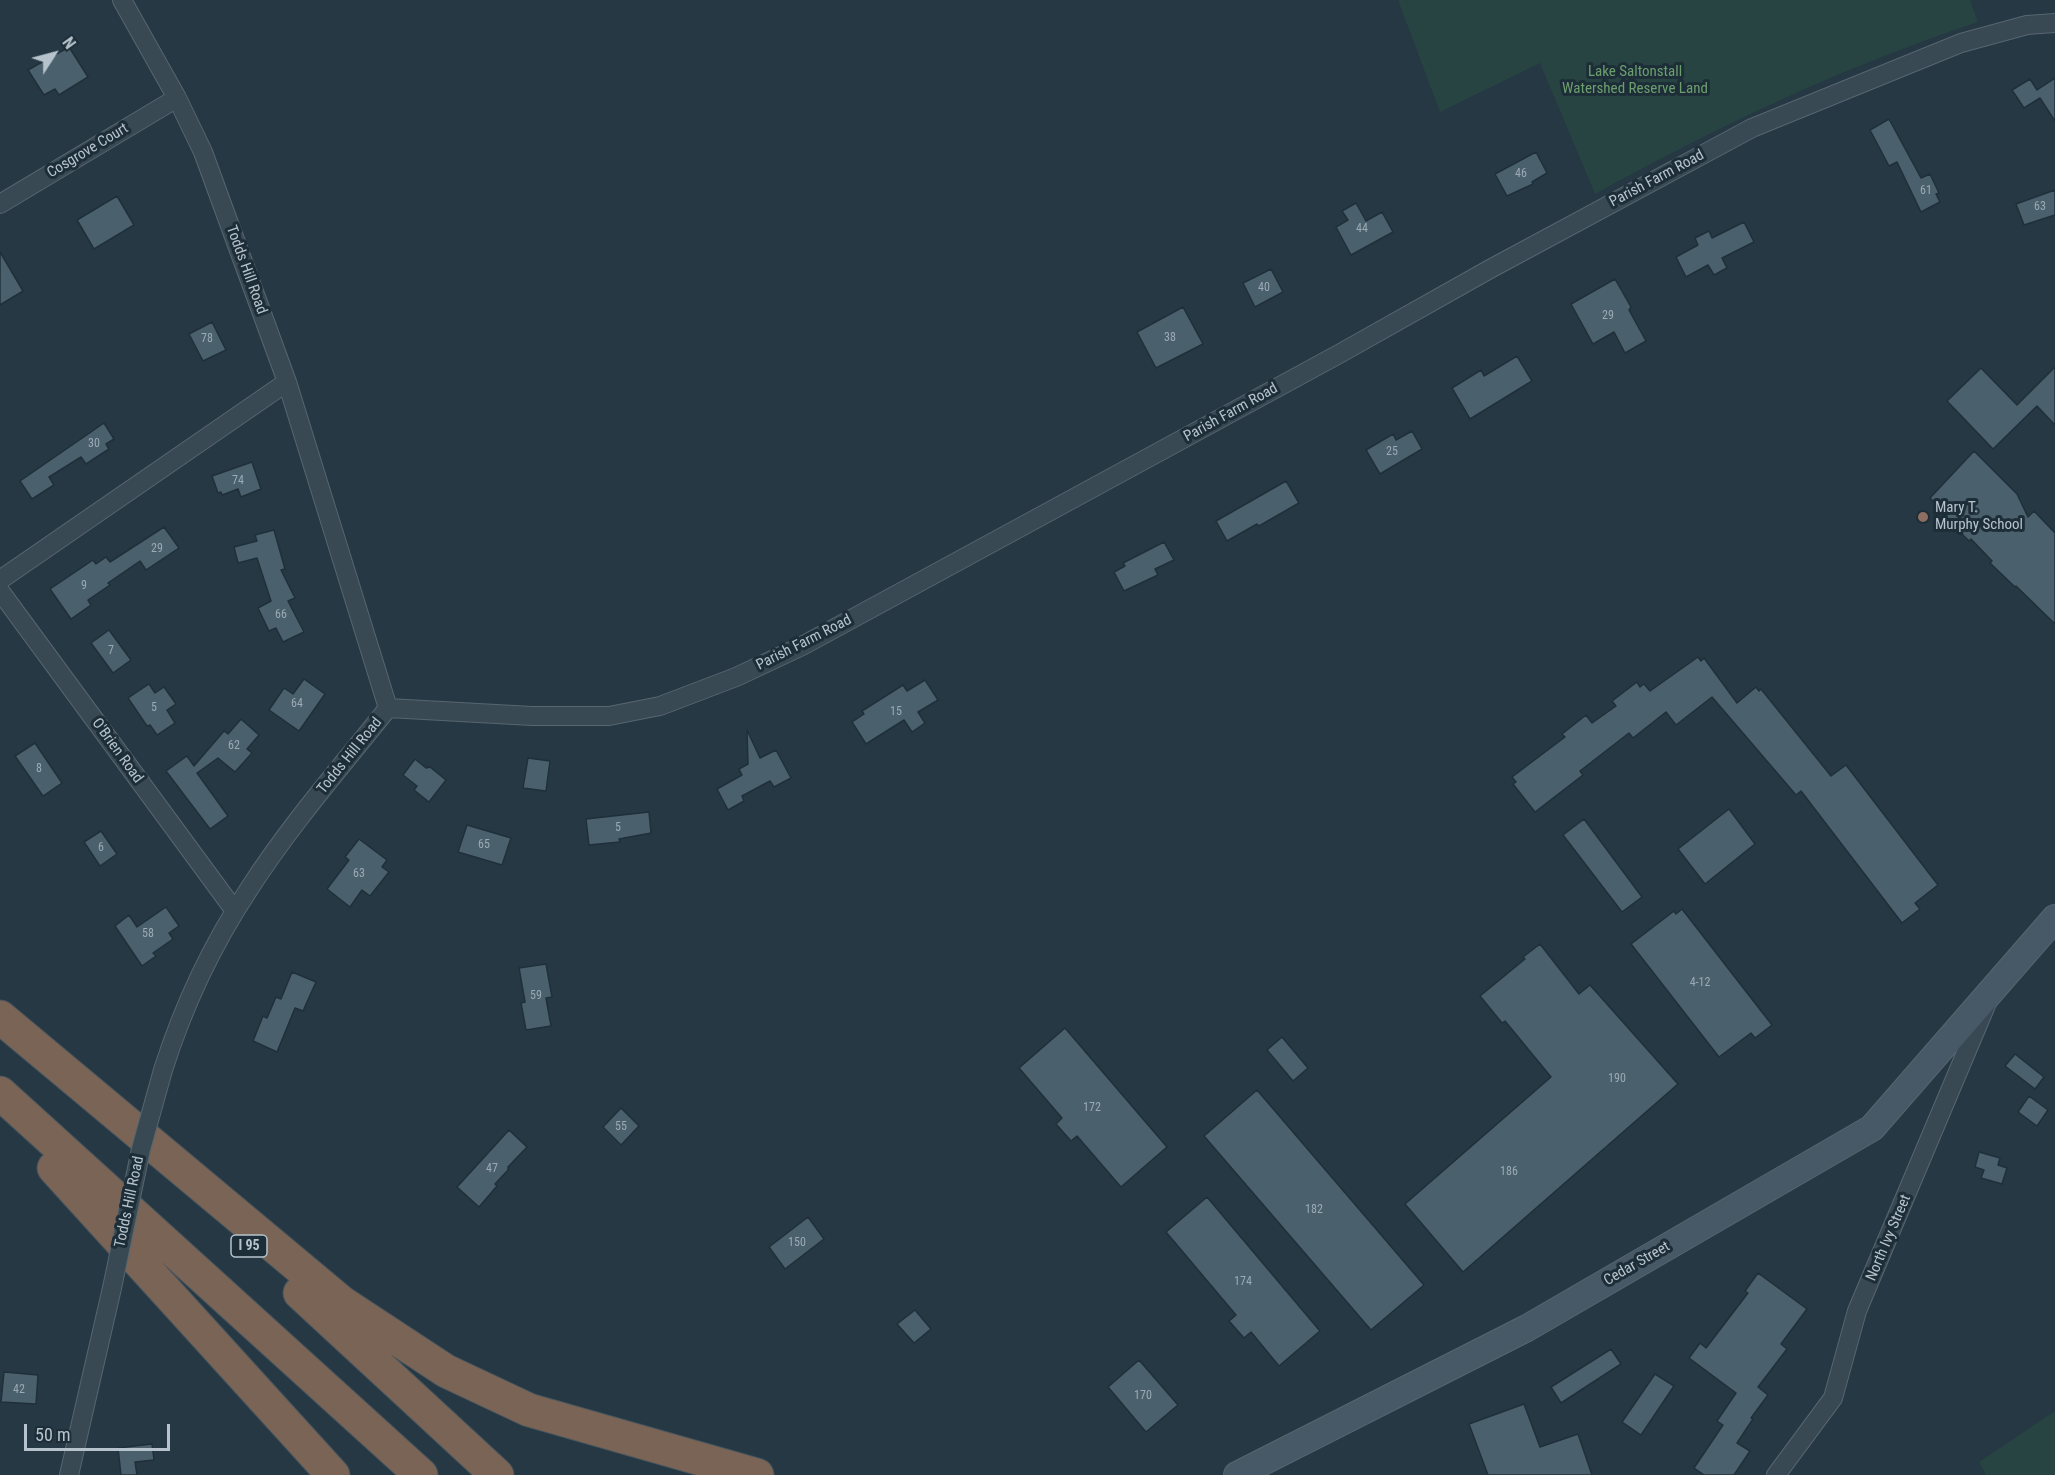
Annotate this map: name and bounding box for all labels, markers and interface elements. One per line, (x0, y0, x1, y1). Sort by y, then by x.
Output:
north arrow (24, 24, 84, 84)
text: N (58, 34, 80, 53)
park label: Lake Saltonstall Watershed Reserve Land (1562, 63, 1708, 98)
street label: Cosgrove Court (44, 120, 132, 182)
street label: Parish Farm Road (1607, 147, 1707, 211)
house number: 46 (1515, 167, 1527, 181)
house number: 61 (1920, 184, 1932, 198)
house number: 63 (2034, 200, 2046, 214)
house number: 44 (1356, 222, 1368, 236)
street label: Todds Hill Road (222, 223, 270, 317)
house number: 40 (1258, 281, 1270, 295)
house number: 29 (1602, 309, 1614, 323)
house number: 38 (1164, 331, 1176, 345)
house number: 78 (201, 332, 213, 346)
street label: Parish Farm Road (1181, 380, 1281, 446)
house number: 30 (88, 437, 100, 451)
house number: 25 (1386, 445, 1398, 459)
house number: 74 (232, 474, 244, 488)
place label: Mary T. Murphy School (1935, 499, 2023, 534)
marker: Mary T. Murphy School (1916, 510, 1930, 524)
house number: 29 (151, 542, 163, 556)
house number: 9 (81, 579, 87, 593)
house number: 66 (275, 608, 287, 622)
street label: Parish Farm Road (753, 611, 855, 675)
house number: 7 (108, 644, 114, 658)
house number: 64 (291, 697, 303, 711)
house number: 5 (151, 701, 157, 715)
house number: 15 (890, 705, 902, 719)
street label: Todds Hill Road (314, 714, 386, 798)
street label: O'Brien Road (87, 715, 147, 787)
house number: 62 (228, 739, 240, 753)
house number: 8 (36, 762, 42, 776)
house number: 5 (615, 821, 621, 835)
house number: 65 (478, 838, 490, 852)
house number: 6 (98, 841, 104, 855)
house number: 63 (353, 867, 365, 881)
house number: 58 (142, 927, 154, 941)
house number: 4-12 (1690, 976, 1710, 990)
house number: 59 (530, 989, 542, 1003)
house number: 190 (1608, 1072, 1626, 1086)
house number: 172 (1083, 1101, 1101, 1115)
house number: 55 (615, 1120, 627, 1134)
street label: Todds Hill Road (112, 1155, 148, 1249)
house number: 47 (486, 1162, 498, 1176)
house number: 186 (1500, 1165, 1518, 1179)
street label: North Ivy Street (1863, 1192, 1915, 1284)
house number: 182 (1305, 1203, 1323, 1217)
road number: I 95 (231, 1235, 267, 1257)
house number: 150 (788, 1236, 806, 1250)
street label: Cedar Street (1601, 1238, 1673, 1290)
house number: 174 (1234, 1275, 1252, 1289)
house number: 42 (13, 1383, 25, 1397)
house number: 170 (1134, 1389, 1152, 1403)
scale bar (27, 1412, 172, 1450)
text: 50 m (35, 1424, 70, 1445)

